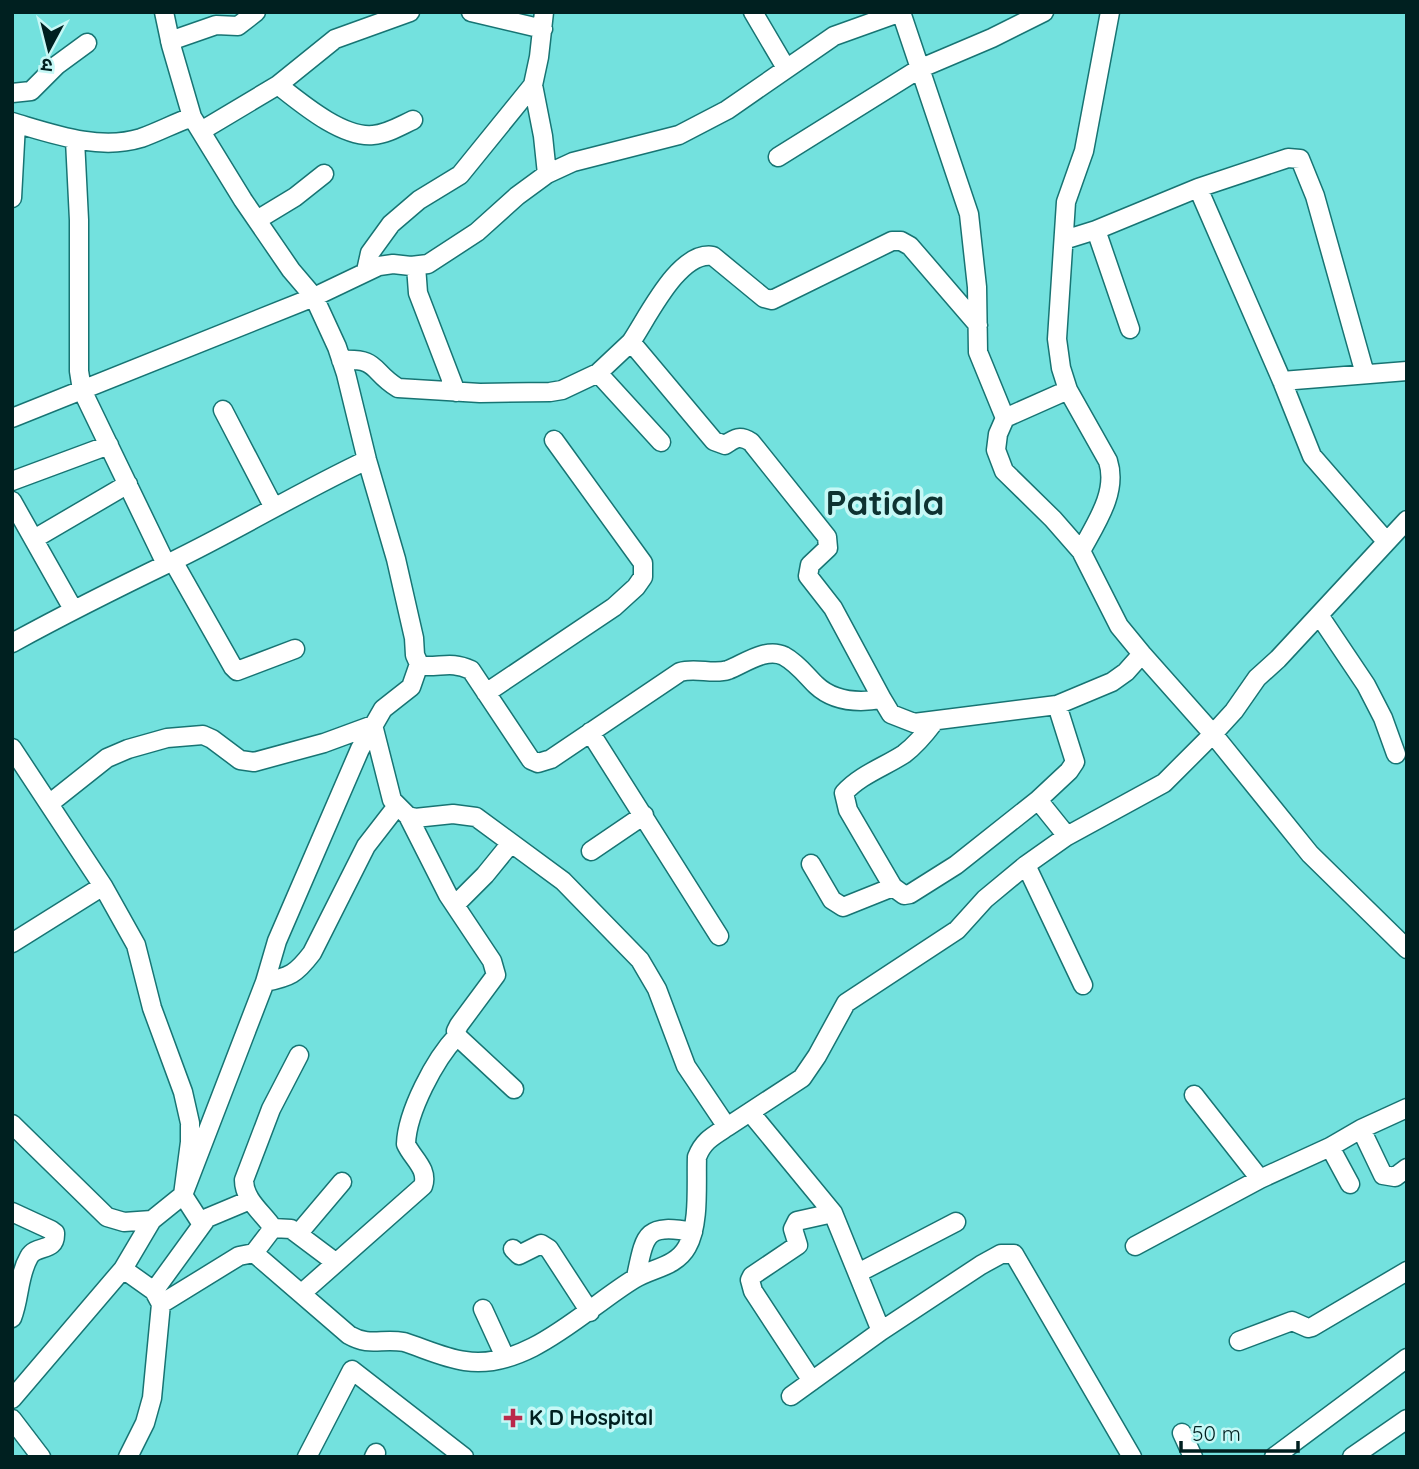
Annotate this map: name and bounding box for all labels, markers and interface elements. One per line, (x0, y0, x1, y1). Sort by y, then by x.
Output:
north arrow (14, 14, 84, 84)
text: उ (39, 53, 54, 78)
district label: Patiala (826, 480, 944, 524)
place label: K D Hospital (529, 1404, 653, 1430)
marker: K D Hospital (503, 1408, 523, 1428)
scale bar (1181, 1410, 1298, 1454)
text: 50 m (1192, 1420, 1241, 1446)

